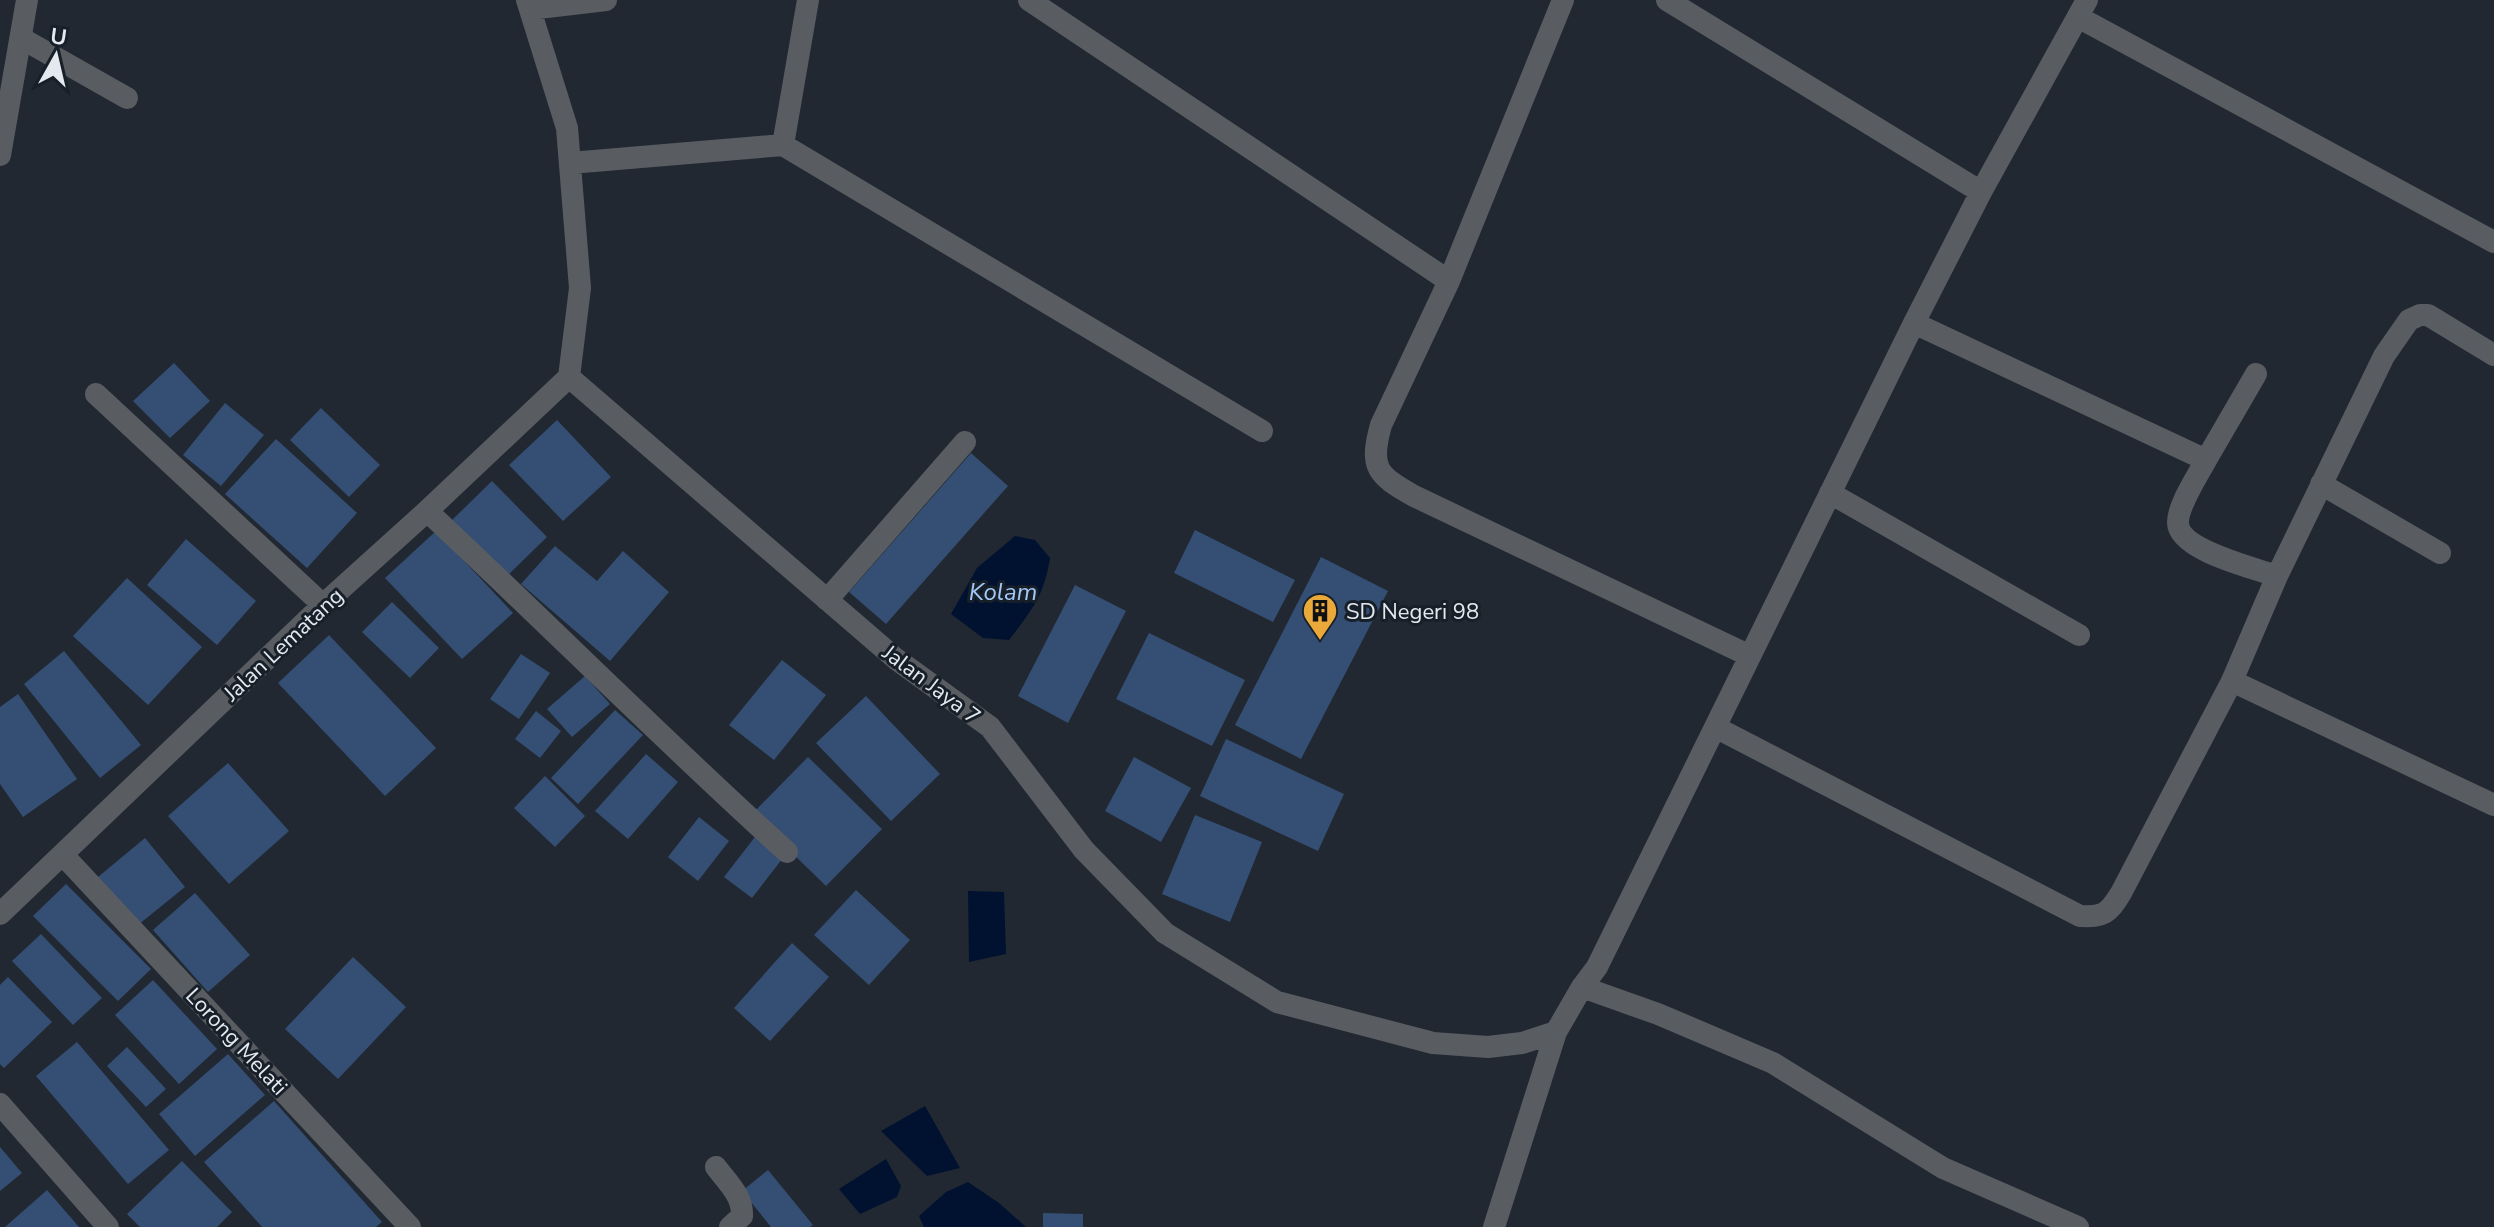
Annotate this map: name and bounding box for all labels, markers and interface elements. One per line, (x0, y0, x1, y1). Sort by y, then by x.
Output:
north arrow (16, 16, 96, 96)
text: U (49, 21, 69, 53)
water label: Kolam (969, 576, 1037, 608)
street label: Jalan Lematang (216, 581, 350, 709)
building icon: SD Negeri 98 (1301, 592, 1339, 642)
place label: SD Negeri 98 (1346, 597, 1479, 627)
street label: Jalan Jaya 7 (875, 637, 987, 732)
street label: Lorong Melati (179, 982, 294, 1102)

